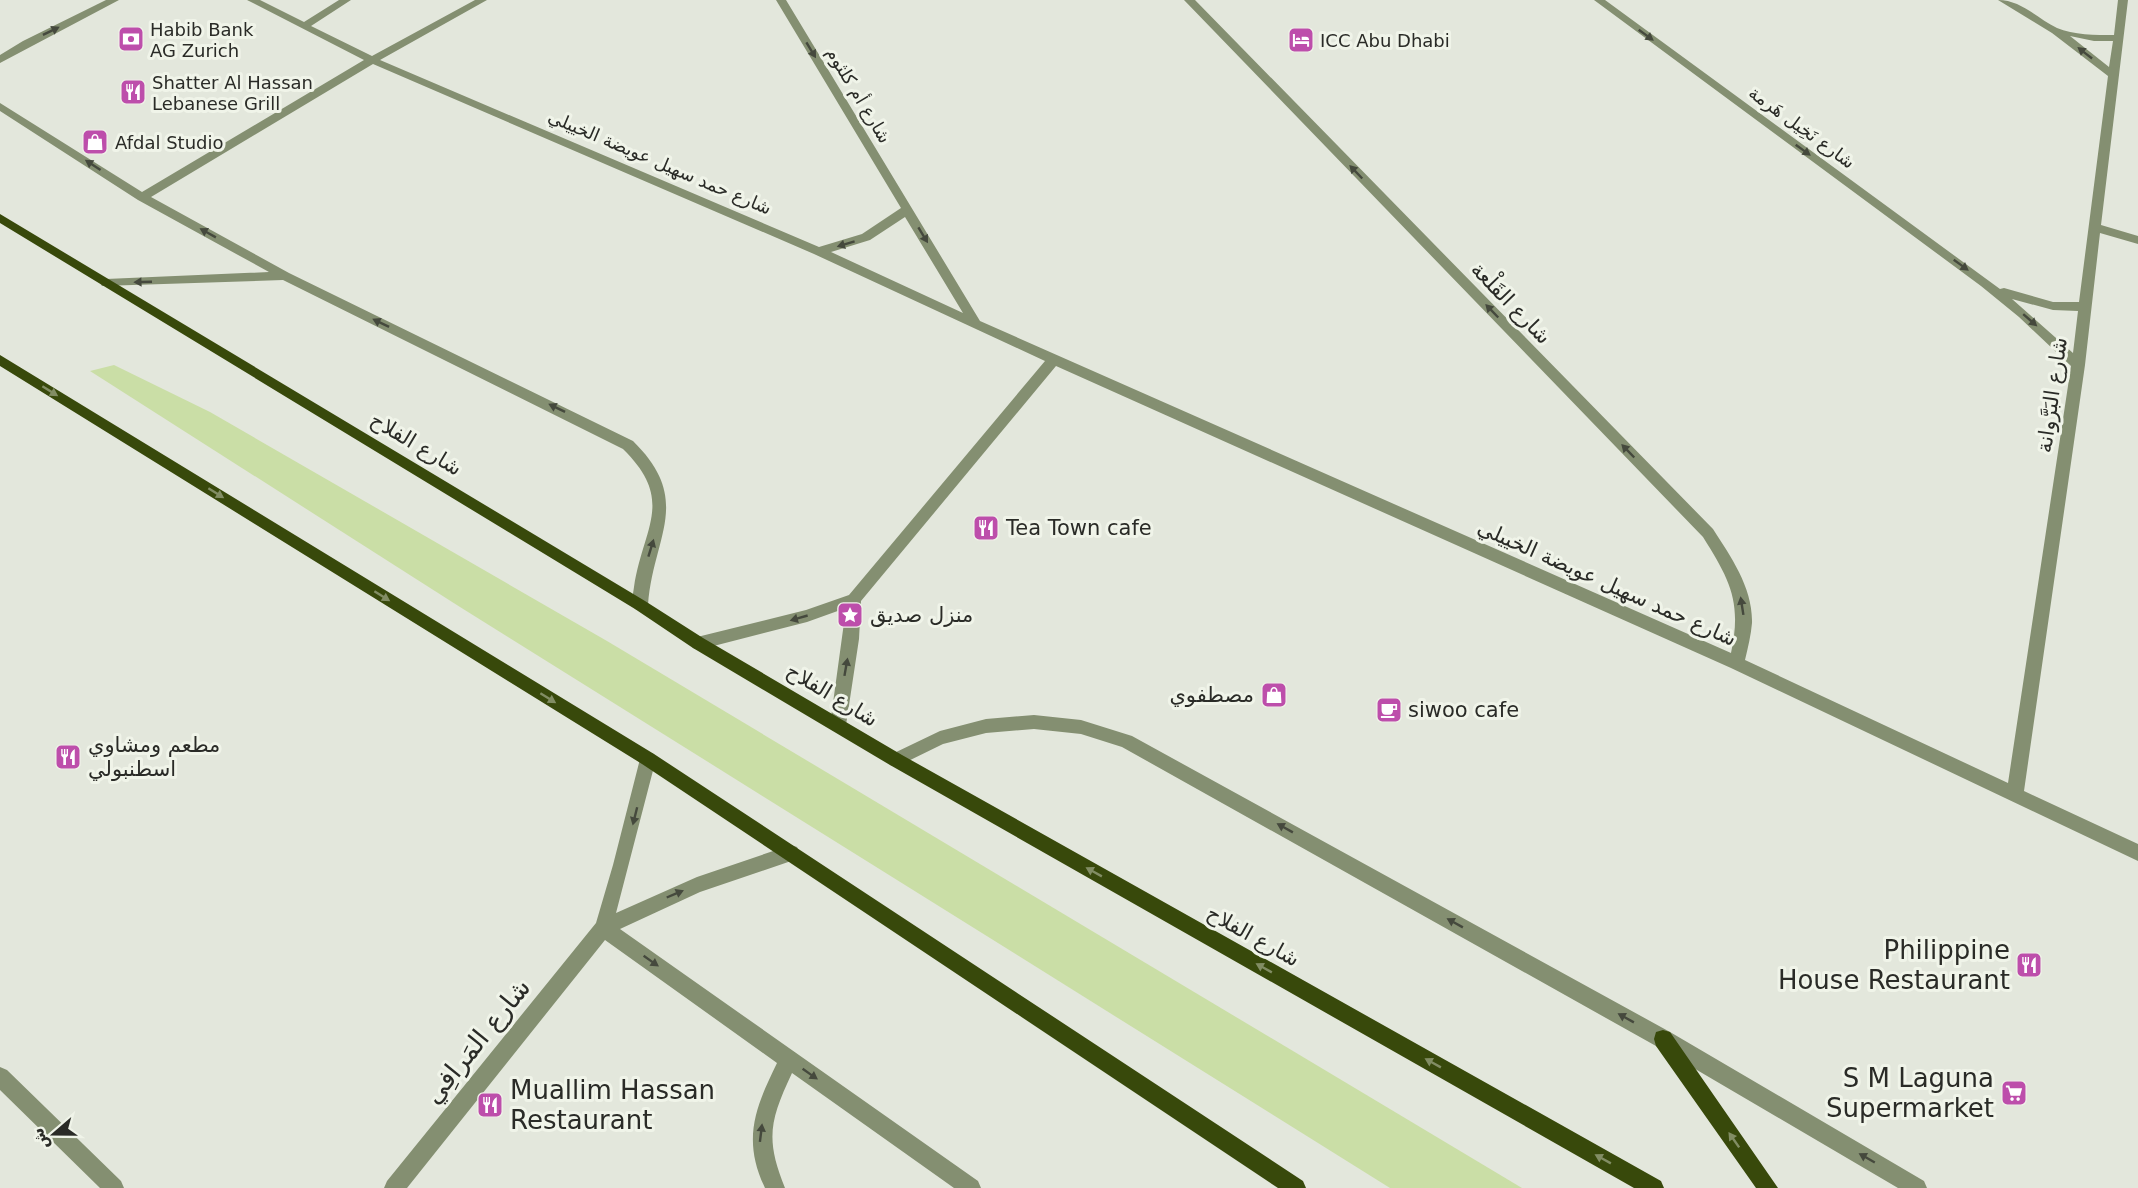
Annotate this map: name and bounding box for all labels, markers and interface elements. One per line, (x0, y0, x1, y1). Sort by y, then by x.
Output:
place label: Habib Bank AG Zurich (150, 19, 254, 61)
bank icon: Habib Bank AG Zurich (116, 24, 146, 54)
hotel icon: ICC Abu Dhabi (1286, 25, 1316, 55)
one-way arrow (43, 26, 60, 36)
one-way arrow (1639, 28, 1654, 40)
place label: ICC Abu Dhabi (1320, 30, 1450, 51)
one-way arrow (806, 42, 817, 58)
street label: شارع أم كلثوم (821, 43, 897, 147)
one-way arrow (2077, 47, 2092, 59)
place label: Shatter Al Hassan Lebanese Grill (152, 72, 313, 114)
restaurant icon: Shatter Al Hassan Lebanese Grill (118, 77, 148, 107)
street label: شارع نَخِيل هَرمة (1744, 82, 1859, 173)
street label: شارع حمد سهيل عويضة الخييلي (545, 105, 775, 220)
shop icon: Afdal Studio (80, 127, 110, 157)
place label: Afdal Studio (115, 132, 224, 153)
one-way arrow (1795, 144, 1811, 156)
one-way arrow (85, 160, 101, 171)
one-way arrow (1350, 165, 1364, 179)
one-way arrow (917, 227, 928, 243)
one-way arrow (199, 228, 216, 238)
one-way arrow (837, 240, 855, 249)
street label: شارع القَلْعة (1466, 254, 1559, 349)
one-way arrow (1953, 259, 1968, 271)
one-way arrow (134, 277, 153, 286)
one-way arrow (1486, 305, 1500, 319)
one-way arrow (2022, 313, 2037, 326)
one-way arrow (373, 318, 390, 327)
street label: شارع البَرَّوانة (2032, 336, 2072, 454)
one-way arrow (42, 386, 58, 397)
one-way arrow (548, 404, 565, 413)
street label: شارع الفلاح (366, 407, 466, 481)
one-way arrow (1622, 445, 1636, 459)
one-way arrow (208, 488, 224, 499)
restaurant icon: Tea Town cafe (971, 513, 1001, 543)
street label: شارع حمد سهيل عويضة الخييلي (1474, 515, 1740, 651)
place label: Tea Town cafe (1005, 516, 1152, 540)
one-way arrow (647, 539, 656, 557)
one-way arrow (374, 590, 390, 601)
one-way arrow (1737, 596, 1746, 615)
place icon: منزل صديق (835, 600, 865, 630)
place label: منزل صديق (870, 603, 973, 627)
one-way arrow (789, 614, 807, 623)
one-way arrow (842, 657, 851, 676)
street label: شارع الفلاح (782, 658, 882, 732)
shop icon: مصطفوي (1259, 680, 1289, 710)
place label: مصطفوي (1169, 683, 1254, 707)
one-way arrow (539, 693, 556, 704)
cafe icon: siwoo cafe (1374, 695, 1404, 725)
place label: siwoo cafe (1408, 698, 1519, 722)
place label: مطعم ومشاوي اسطنبولي (88, 733, 220, 781)
restaurant icon: مطعم ومشاوي اسطنبولي (53, 742, 83, 772)
one-way arrow (630, 807, 640, 825)
one-way arrow (1276, 823, 1293, 833)
one-way arrow (1086, 866, 1102, 877)
one-way arrow (666, 889, 684, 899)
street label: شارع الفلاح (1202, 901, 1304, 971)
one-way arrow (1447, 918, 1464, 928)
place label: Philippine House Restaurant (1778, 935, 2010, 995)
restaurant icon: Philippine House Restaurant (2014, 950, 2044, 980)
one-way arrow (642, 955, 658, 967)
one-way arrow (1255, 963, 1272, 973)
street label: شارع المَرافِي (418, 973, 537, 1110)
one-way arrow (1617, 1013, 1634, 1023)
one-way arrow (1425, 1058, 1441, 1069)
place label: S M Laguna Supermarket (1826, 1063, 1994, 1123)
one-way arrow (802, 1068, 818, 1080)
place label: Muallim Hassan Restaurant (510, 1075, 715, 1135)
supermarket icon: S M Laguna Supermarket (1999, 1078, 2029, 1108)
restaurant icon: Muallim Hassan Restaurant (475, 1090, 505, 1120)
north arrow (24, 1104, 84, 1164)
one-way arrow (757, 1123, 766, 1142)
text: ش (28, 1125, 53, 1153)
one-way arrow (1728, 1133, 1740, 1149)
one-way arrow (1859, 1153, 1875, 1164)
one-way arrow (1594, 1154, 1611, 1164)

